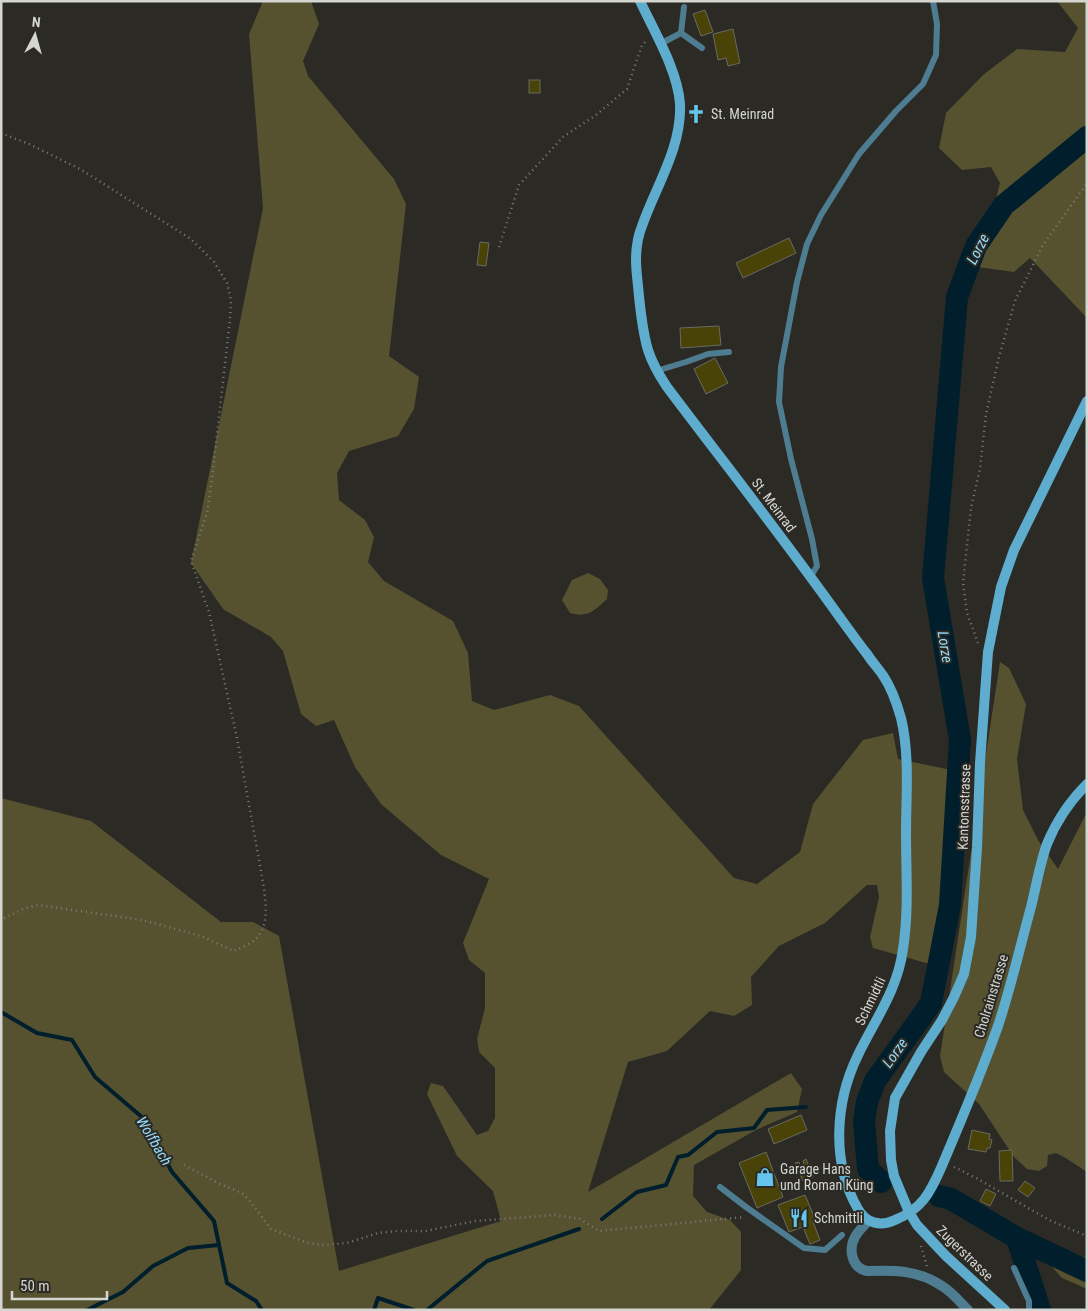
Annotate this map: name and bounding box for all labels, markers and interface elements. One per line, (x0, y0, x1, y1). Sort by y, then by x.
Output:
north arrow (10, 10, 60, 60)
text: N (31, 14, 41, 30)
church icon: St. Meinrad (685, 103, 707, 125)
place label: St. Meinrad (711, 106, 774, 122)
water label: Lorze (963, 231, 993, 267)
street label: St. Meinrad (749, 475, 799, 535)
water label: Lorze (934, 630, 956, 664)
street label: Kantonsstrasse (955, 763, 974, 850)
street label: Cholrainstrasse (971, 952, 1011, 1040)
street label: Schmidtli (851, 974, 889, 1028)
water label: Lorze (879, 1035, 912, 1071)
water label: Wolfbach (132, 1113, 176, 1169)
place label: Garage Hans und Roman Küng (780, 1161, 873, 1193)
shop icon: Garage Hans und Roman Küng (754, 1166, 776, 1188)
restaurant icon: Schmittli (788, 1207, 810, 1229)
place label: Schmittli (814, 1210, 863, 1226)
street label: Zugerstrasse (933, 1222, 997, 1284)
scale bar (12, 1268, 108, 1300)
text: 50 m (20, 1277, 50, 1295)

